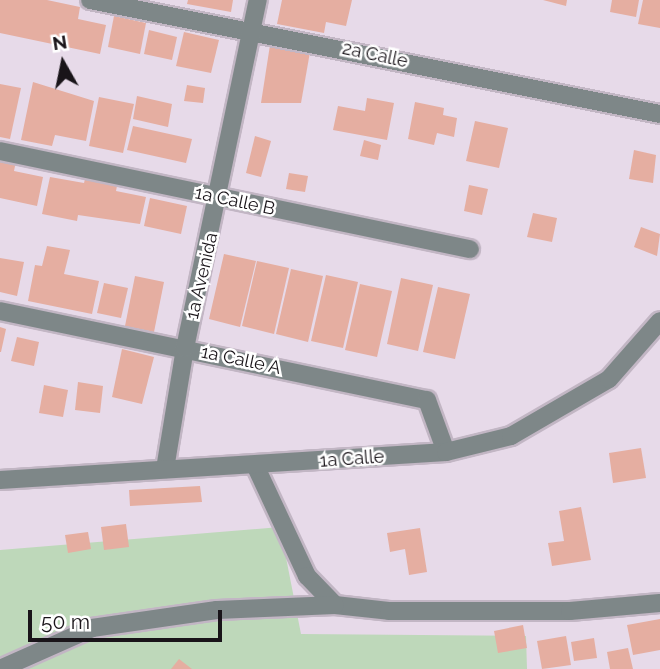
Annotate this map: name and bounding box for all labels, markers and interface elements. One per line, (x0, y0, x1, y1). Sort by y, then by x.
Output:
north arrow (28, 28, 98, 98)
text: N (51, 30, 69, 54)
street label: 2a Calle (340, 38, 410, 72)
street label: 1a Calle B (193, 182, 277, 220)
street label: 1a Avenida (181, 230, 223, 322)
street label: 1a Calle A (199, 341, 283, 379)
street label: 1a Calle (319, 446, 385, 472)
scale bar (32, 596, 226, 640)
text: 50 m (41, 609, 90, 634)

